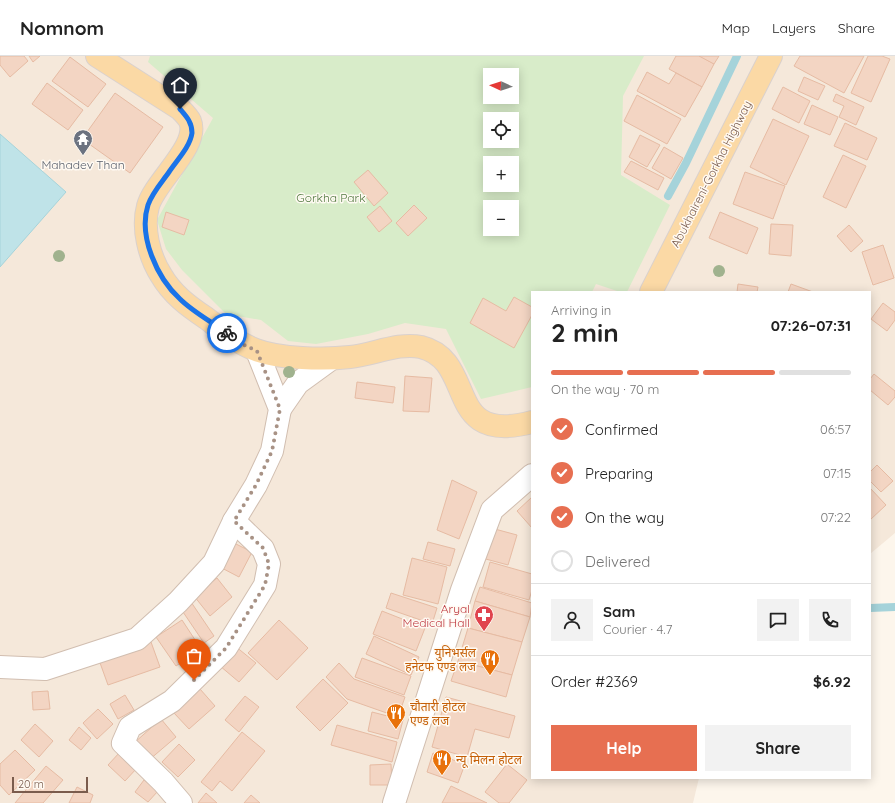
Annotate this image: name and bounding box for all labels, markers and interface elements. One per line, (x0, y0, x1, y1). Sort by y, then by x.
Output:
text: Nomnom (20, 16, 104, 40)
text: Map (721, 19, 750, 37)
text: Layers (772, 19, 816, 37)
text: Share (838, 19, 875, 37)
pin (163, 68, 197, 109)
north arrow (483, 68, 519, 104)
map controls (483, 68, 519, 236)
icon: home (169, 74, 191, 96)
street label: Abukhaireni-Gorkha Highway (667, 98, 755, 250)
button: locate (483, 112, 519, 148)
temple icon: Mahadev Than (72, 128, 94, 156)
button: + (483, 156, 519, 192)
place label: Mahadev Than (41, 157, 125, 172)
park label: Gorkha Park (296, 190, 366, 205)
button: − (483, 200, 519, 236)
text: Arriving in (551, 302, 611, 318)
courier (207, 313, 247, 353)
text: 2 min (551, 316, 619, 349)
text: 07:26–07:31 (771, 316, 851, 335)
icon: bike (216, 322, 238, 344)
text: On the way · 70 m (551, 381, 659, 397)
icon: check (551, 418, 573, 440)
text: Confirmed (585, 420, 658, 439)
text: 06:57 (820, 421, 851, 437)
icon: check (551, 462, 573, 484)
text: Preparing (585, 464, 653, 483)
text: 07:15 (823, 465, 851, 481)
icon: check (551, 506, 573, 528)
text: On the way (585, 508, 664, 527)
text: 07:22 (820, 509, 851, 525)
text: Delivered (585, 552, 650, 571)
button: person (551, 599, 593, 641)
button: chat (757, 599, 799, 641)
button: phone (809, 599, 851, 641)
place label: Aryal Medical Hall (402, 601, 470, 630)
text: Sam (603, 602, 635, 621)
pharmacy icon: Aryal Medical Hall (473, 604, 495, 632)
text: Courier · 4.7 (603, 621, 672, 637)
pin (177, 639, 211, 680)
icon: bag (183, 645, 205, 667)
place label: युनिभर्सल हनेटफ एण्ड लज (405, 645, 477, 674)
restaurant icon: युनिभर्सल हनेटफ एण्ड लज (479, 648, 501, 676)
text: Order #2369 (551, 672, 638, 691)
text: $6.92 (813, 672, 851, 691)
place label: चौतारी होटल एण्ड लज (410, 699, 466, 728)
restaurant icon: चौतारी होटल एण्ड लज (385, 702, 407, 730)
button: Help (551, 725, 697, 771)
button: Share (705, 725, 851, 771)
restaurant icon: न्यू मिलन होटल (431, 748, 453, 776)
place label: न्यू मिलन होटल (456, 752, 523, 768)
scale bar (12, 775, 88, 794)
text: 20 m (18, 777, 44, 791)

